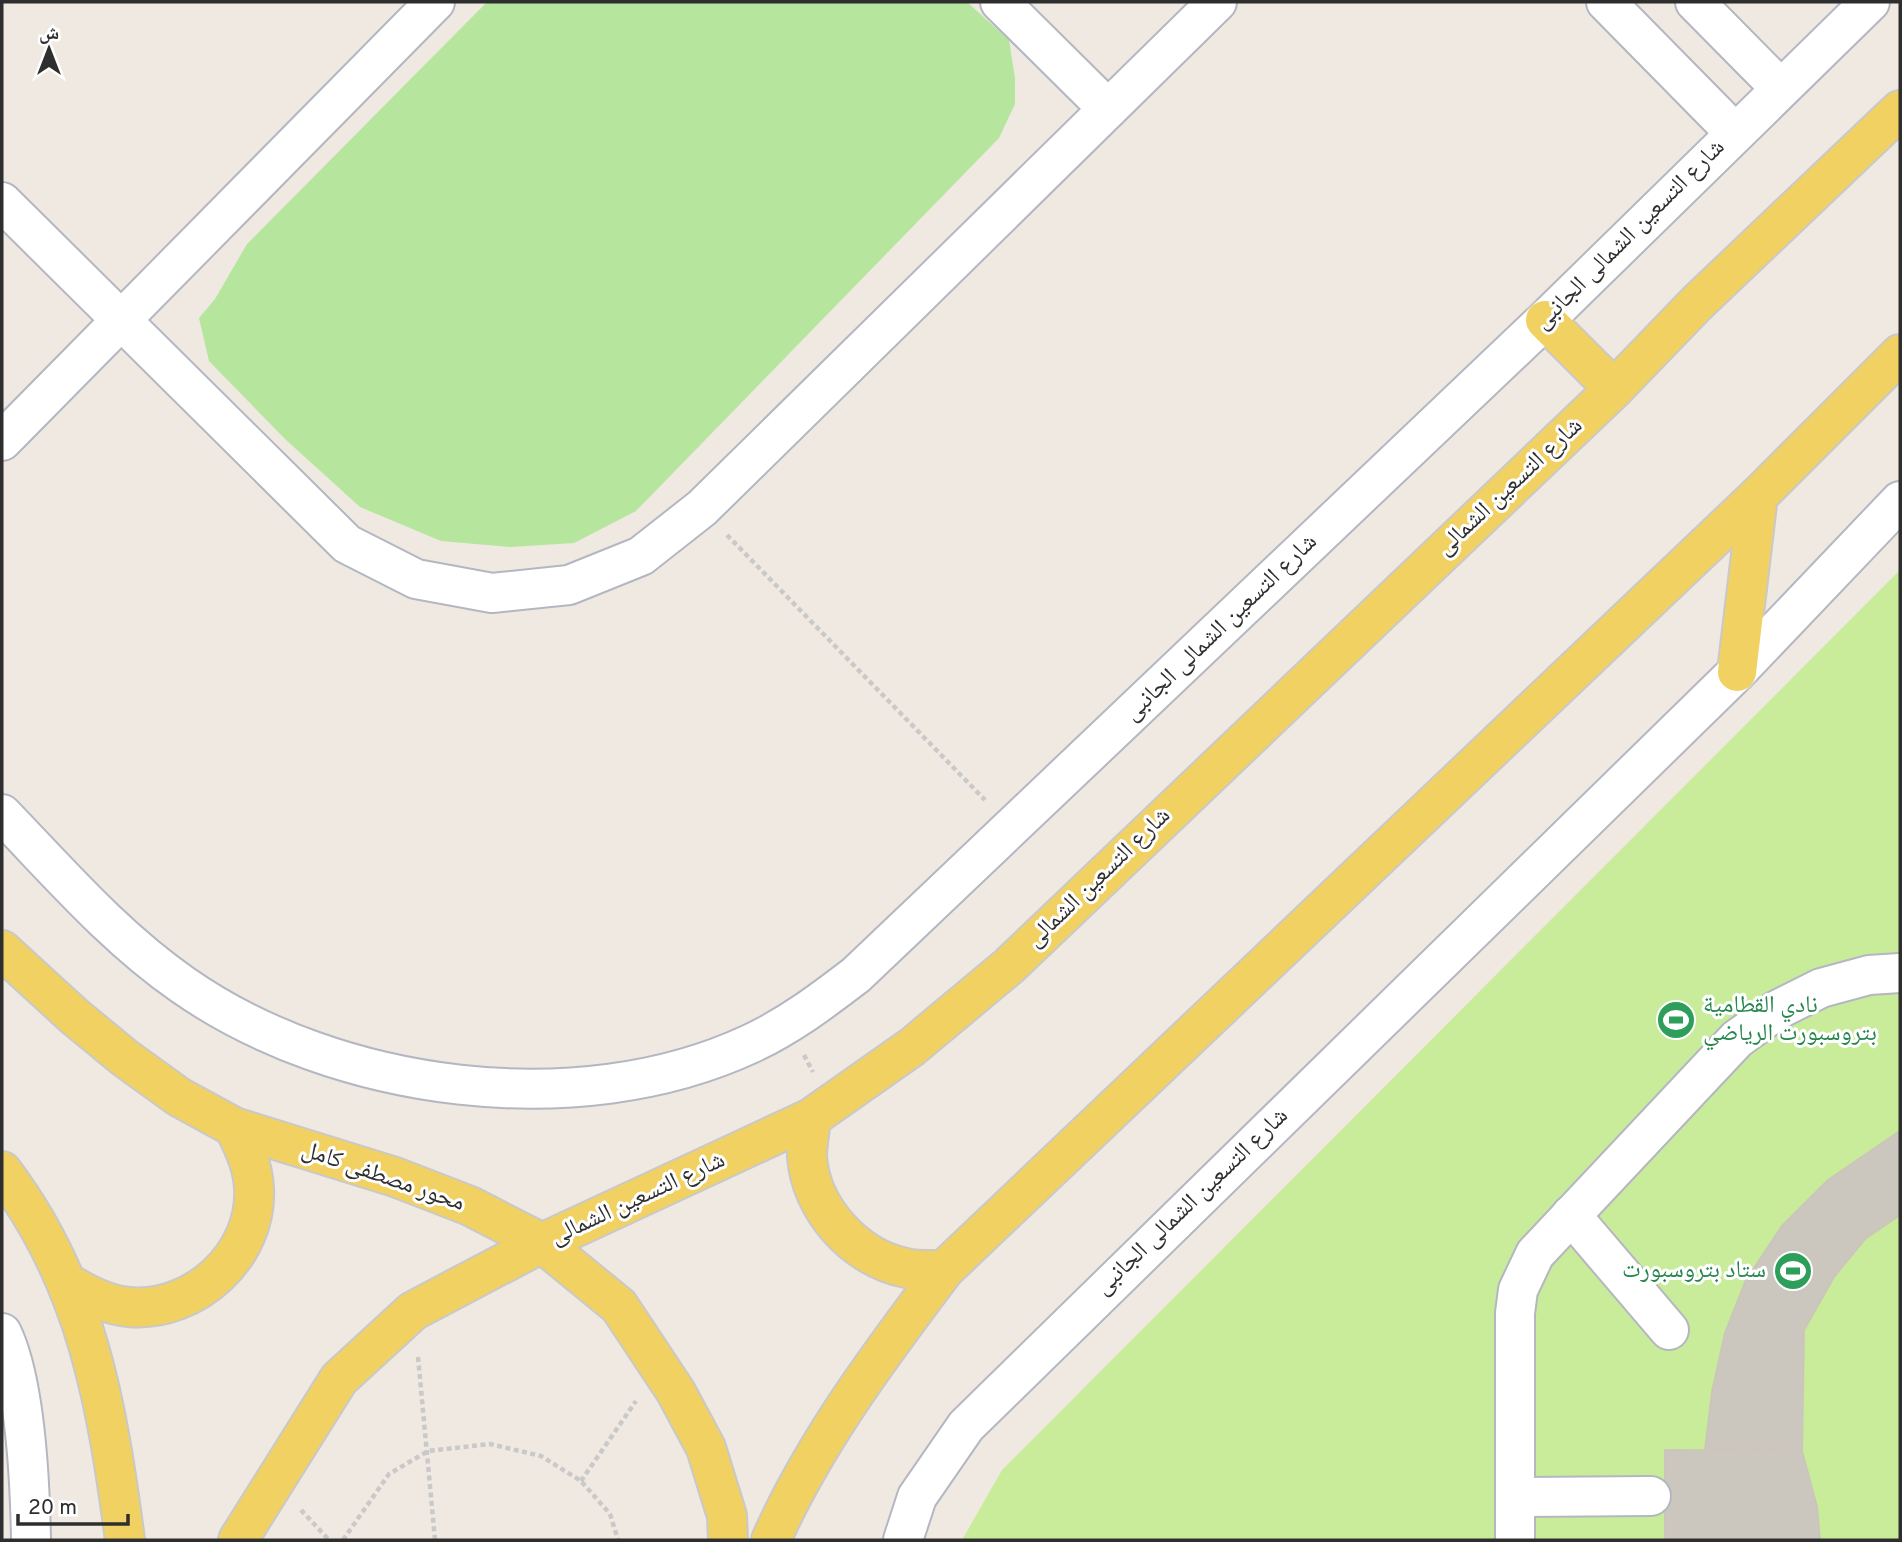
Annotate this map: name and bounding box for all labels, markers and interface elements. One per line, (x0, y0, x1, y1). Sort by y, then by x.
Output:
north arrow (14, 14, 84, 84)
text: ش (39, 22, 59, 46)
street label: شارع التسعين الشمالى الجانبى (1528, 133, 1732, 337)
street label: شارع التسعين الشمالى (1431, 412, 1589, 562)
street label: شارع التسعين الشمالى الجانبى (1118, 528, 1324, 728)
street label: شارع التسعين الشمالى (1021, 802, 1177, 954)
place label: نادي القطامية بتروسبورت الرياضي (1703, 991, 1877, 1051)
sports icon: نادي القطامية بتروسبورت الرياضي (1655, 999, 1697, 1041)
street label: شارع التسعين الشمالى الجانبى (1089, 1102, 1295, 1302)
street label: محور مصطفى كامل (298, 1135, 468, 1219)
street label: شارع التسعين الشمالى (546, 1145, 730, 1253)
sports icon: ستاد بتروسبورت (1772, 1250, 1814, 1292)
place label: ستاد بتروسبورت (1622, 1256, 1766, 1286)
scale bar (18, 1482, 128, 1526)
text: 20 m (28, 1495, 77, 1522)

